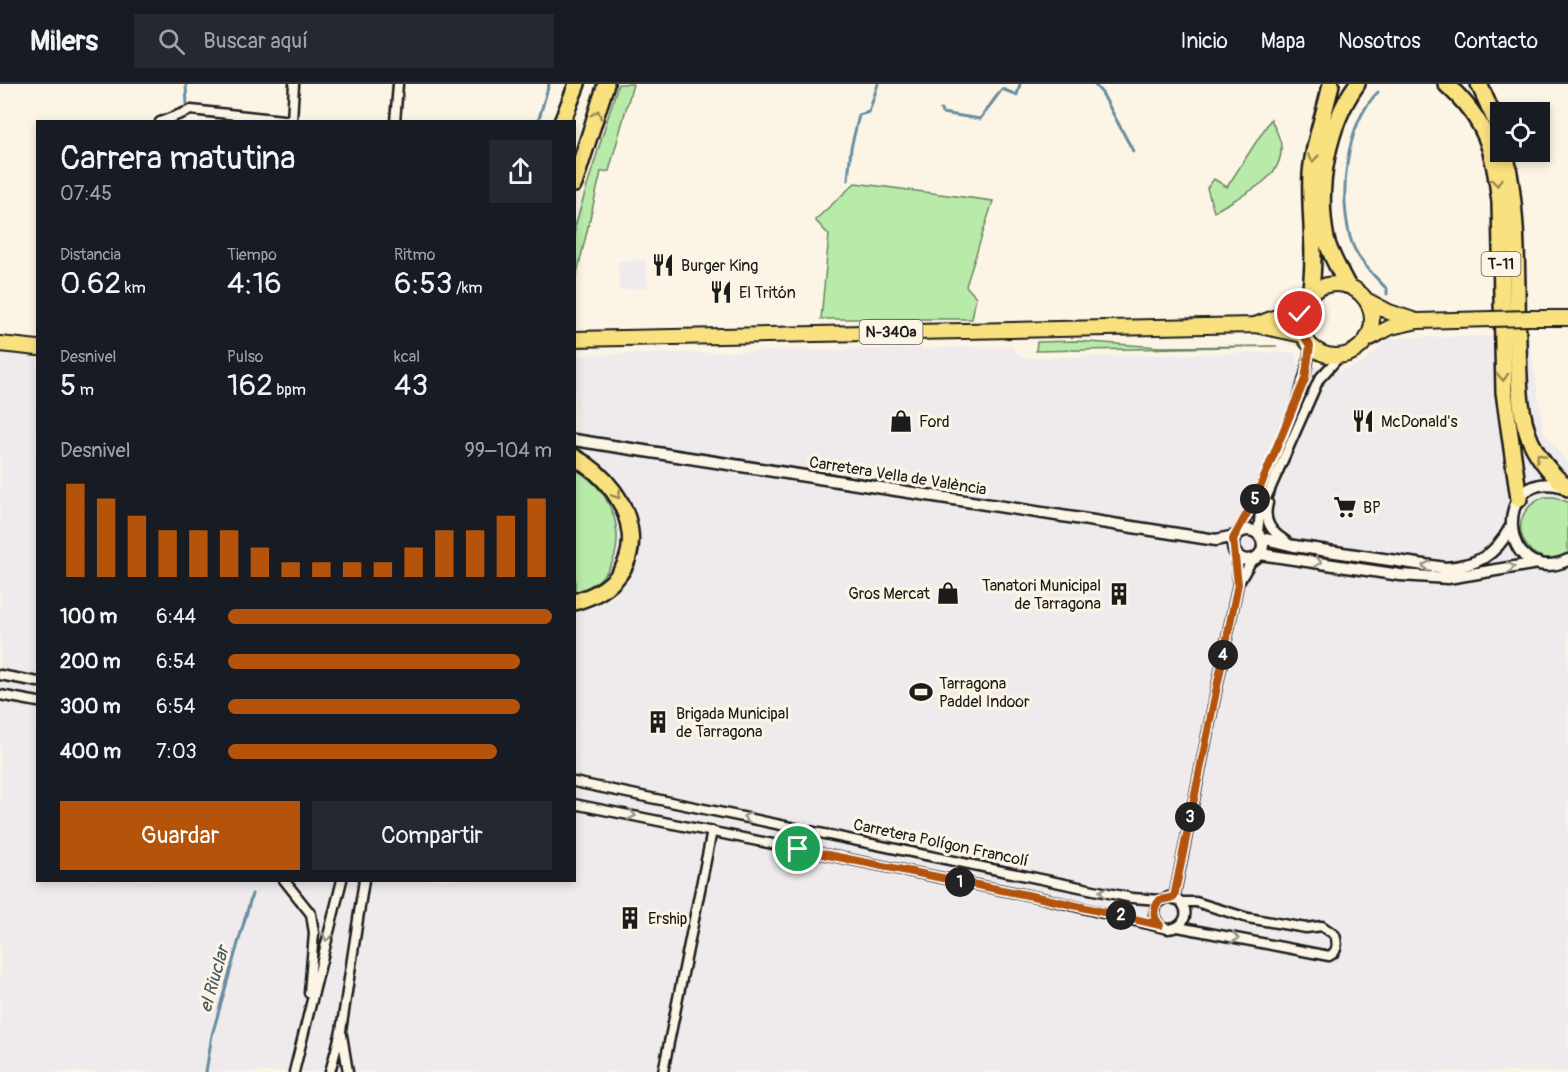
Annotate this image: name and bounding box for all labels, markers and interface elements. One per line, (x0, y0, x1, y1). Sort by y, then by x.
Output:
search box (134, 14, 554, 68)
text: Milers (30, 24, 98, 59)
icon: search (155, 25, 188, 58)
text: Buscar aquí (203, 27, 308, 55)
text: Inicio (1181, 28, 1228, 55)
text: Mapa (1261, 28, 1305, 55)
text: Nosotros (1338, 28, 1421, 55)
text: Contacto (1454, 28, 1538, 55)
map controls (1490, 102, 1550, 162)
button: locate (1490, 102, 1550, 162)
one-way arrow (590, 109, 602, 120)
text: Carrera matutina (60, 138, 296, 179)
button: share (489, 140, 552, 203)
one-way arrow (1307, 153, 1320, 162)
one-way arrow (1491, 178, 1503, 187)
text: 07:45 (60, 181, 112, 206)
text: Distancia (60, 245, 121, 265)
text: Tiempo (227, 245, 277, 265)
text: Ritmo (394, 245, 435, 265)
restaurant icon: Burger King (650, 252, 676, 278)
road number: T-11 (1482, 252, 1520, 276)
place label: Burger King (681, 256, 758, 276)
text: 0.62 (60, 265, 121, 302)
text: 4:16 (227, 265, 282, 302)
text: 6:53 (394, 265, 452, 302)
text: km (121, 278, 146, 298)
text: /km (452, 278, 483, 298)
restaurant icon: El Tritón (708, 279, 734, 305)
place label: El Tritón (739, 283, 796, 303)
pin (1274, 288, 1325, 339)
icon: check (1283, 297, 1316, 330)
road number: N-340a (860, 320, 922, 344)
text: Desnivel (60, 347, 116, 367)
text: Pulso (227, 347, 263, 367)
text: kcal (394, 347, 420, 367)
text: 5 (60, 367, 76, 404)
text: 162 (227, 367, 273, 404)
text: 43 (394, 367, 428, 404)
one-way arrow (1496, 373, 1509, 382)
text: m (76, 380, 94, 400)
text: bpm (273, 380, 306, 400)
shop icon: Ford (888, 408, 914, 434)
restaurant icon: McDonald's (1350, 408, 1376, 434)
place label: Ford (919, 412, 950, 432)
place label: McDonald's (1381, 412, 1458, 432)
text: Desnivel (60, 438, 130, 463)
text: 99–104 m (464, 438, 552, 463)
street label: Carretera Vella de València (808, 452, 988, 500)
one-way arrow (1535, 453, 1547, 463)
pin: 5 (1240, 484, 1270, 514)
one-way arrow (610, 489, 622, 499)
text: 5 (1251, 489, 1259, 509)
supermarket icon: BP (1332, 494, 1358, 520)
place label: BP (1363, 498, 1381, 518)
one-way arrow (1313, 555, 1323, 568)
one-way arrow (1422, 560, 1431, 572)
one-way arrow (1506, 561, 1515, 573)
place label: Tanatori Municipal de Tarragona (982, 576, 1101, 614)
shop icon: Gros Mercat (935, 580, 961, 606)
building icon: Tanatori Municipal de Tarragona (1106, 581, 1132, 607)
place label: Gros Mercat (848, 584, 931, 604)
text: 100 m (60, 604, 117, 629)
text: 6:44 (156, 604, 196, 629)
pin: 4 (1208, 640, 1238, 670)
text: 4 (1218, 645, 1228, 665)
text: 200 m (60, 649, 121, 674)
text: 6:54 (156, 649, 195, 674)
place label: Tarragona Paddel Indoor (939, 674, 1030, 712)
sports icon: Tarragona Paddel Indoor (908, 679, 934, 705)
text: 300 m (60, 694, 121, 719)
text: 6:54 (156, 694, 195, 719)
place label: Brigada Municipal de Tarragona (676, 704, 789, 742)
building icon: Brigada Municipal de Tarragona (645, 709, 671, 735)
text: 400 m (60, 739, 121, 764)
text: 7:03 (156, 739, 197, 764)
button: Guardar (60, 801, 300, 870)
button: Compartir (312, 801, 552, 870)
pin: 3 (1175, 802, 1205, 832)
text: 3 (1186, 807, 1194, 827)
one-way arrow (627, 808, 637, 821)
one-way arrow (743, 811, 753, 824)
street label: Carretera Polígon Francolí (851, 815, 1030, 871)
pin (772, 823, 823, 874)
icon: arrive (781, 832, 814, 865)
pin: 1 (945, 867, 975, 897)
text: 1 (957, 872, 963, 892)
one-way arrow (1098, 886, 1108, 899)
pin: 2 (1106, 900, 1136, 930)
building icon: Ership (617, 905, 643, 931)
text: 2 (1117, 905, 1125, 925)
place label: Ership (648, 909, 687, 929)
one-way arrow (1230, 931, 1240, 944)
one-way arrow (321, 932, 334, 942)
water label: el Riuclar (194, 941, 236, 1015)

